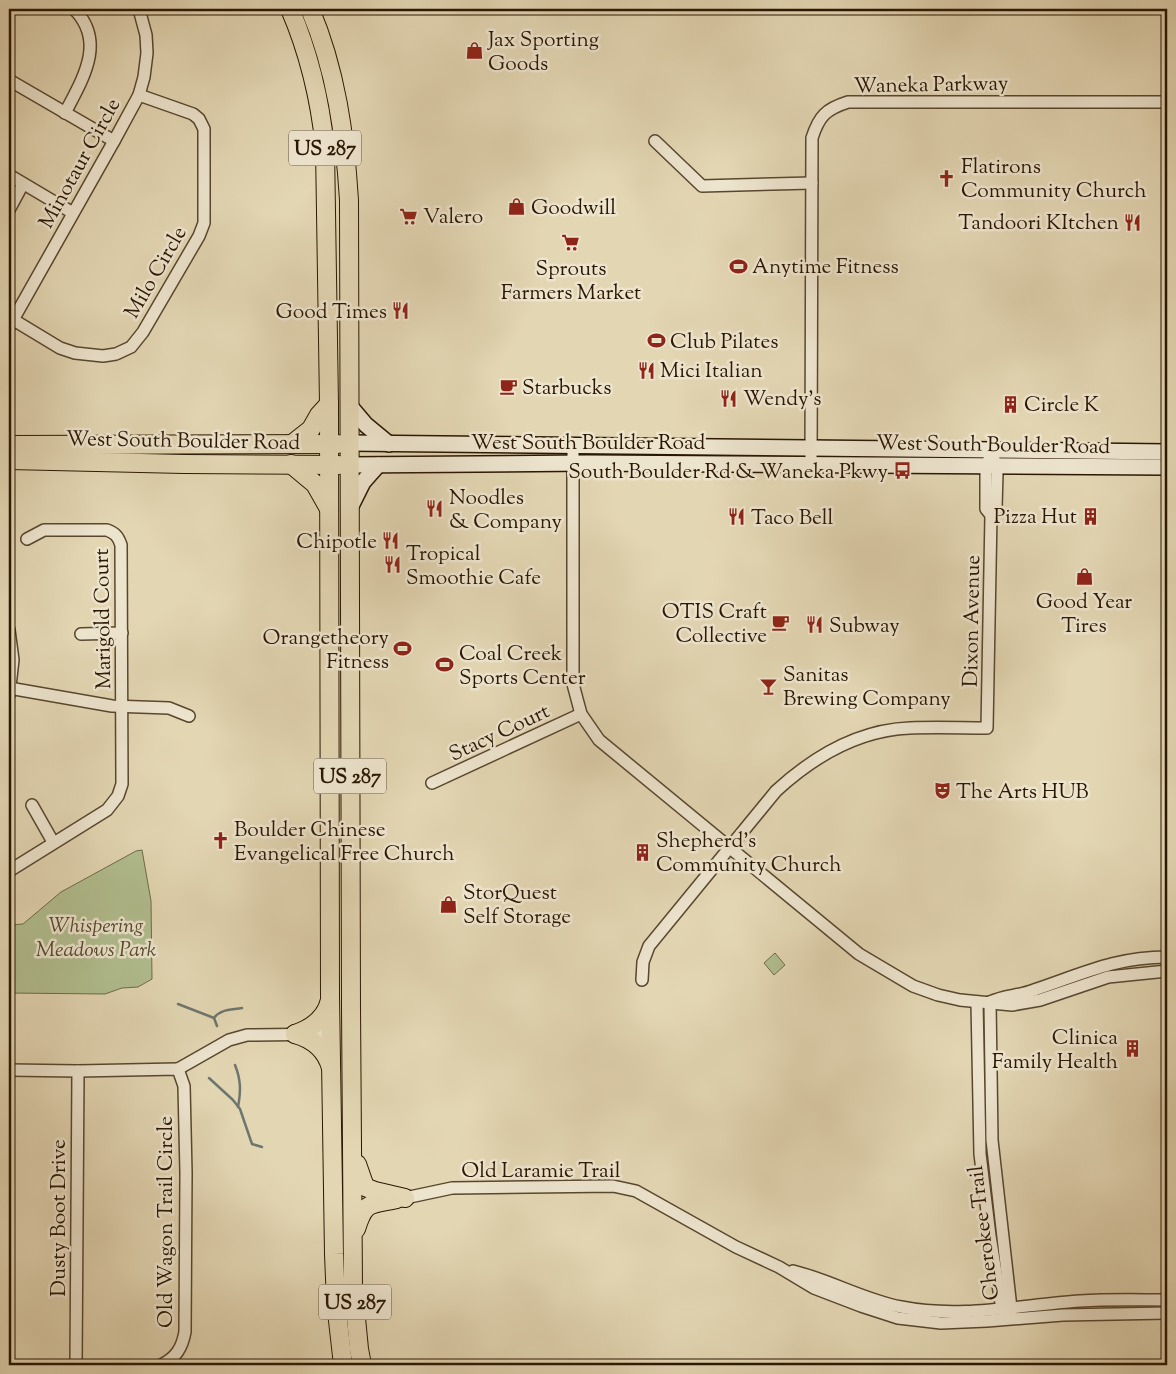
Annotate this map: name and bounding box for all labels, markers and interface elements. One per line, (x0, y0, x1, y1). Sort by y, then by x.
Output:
place label: Jax Sporting Goods (487, 26, 599, 80)
shop icon: Jax Sporting Goods (464, 41, 484, 61)
street label: Waneka Parkway (854, 70, 1009, 102)
street label: Minotaur Circle (32, 93, 129, 235)
road number: US 287 (289, 130, 361, 166)
place label: Flatirons Community Church (961, 153, 1147, 207)
church icon: Flatirons Community Church (937, 168, 957, 188)
place label: Goodwill (531, 194, 616, 224)
shop icon: Goodwill (507, 197, 527, 217)
place label: Valero (423, 203, 483, 233)
supermarket icon: Valero (399, 206, 419, 226)
place label: Tandoori KItchen (958, 209, 1119, 239)
restaurant icon: Tandoori KItchen (1123, 212, 1143, 232)
street label: Milo Circle (118, 221, 195, 325)
supermarket icon: Sprouts Farmers Market (561, 233, 581, 253)
place label: Anytime Fitness (752, 253, 899, 283)
place label: Sprouts Farmers Market (501, 255, 641, 309)
sports icon: Anytime Fitness (728, 256, 748, 276)
place label: Good Times (276, 298, 387, 328)
restaurant icon: Good Times (391, 301, 411, 321)
place label: Club Pilates (670, 328, 779, 358)
sports icon: Club Pilates (646, 331, 666, 351)
place label: Mici Italian (660, 357, 763, 387)
restaurant icon: Mici Italian (636, 360, 656, 380)
place label: Starbucks (522, 374, 611, 404)
cafe icon: Starbucks (498, 377, 518, 397)
place label: Wendy's (743, 385, 822, 415)
restaurant icon: Wendy's (719, 388, 739, 408)
place label: Circle K (1024, 391, 1099, 421)
building icon: Circle K (1000, 394, 1020, 414)
street label: West South Boulder Road (65, 425, 301, 459)
street label: West South Boulder Road (471, 429, 705, 459)
street label: West South Boulder Road (875, 429, 1111, 463)
place label: South Boulder Rd & Waneka Pkwy (568, 458, 889, 488)
bus stop icon: South Boulder Rd & Waneka Pkwy (892, 461, 912, 481)
place label: Noodles & Company (449, 484, 562, 538)
restaurant icon: Noodles & Company (425, 499, 445, 519)
place label: Pizza Hut (994, 503, 1077, 533)
place label: Taco Bell (751, 504, 834, 534)
building icon: Pizza Hut (1081, 506, 1101, 526)
restaurant icon: Taco Bell (727, 507, 747, 527)
place label: Chipotle (296, 528, 377, 558)
restaurant icon: Chipotle (381, 531, 401, 551)
place label: Tropical Smoothie Cafe (406, 540, 541, 594)
street label: Marigold Court (88, 548, 120, 690)
restaurant icon: Tropical Smoothie Cafe (382, 555, 402, 575)
street label: Dixon Avenue (957, 555, 989, 688)
shop icon: Good Year Tires (1074, 566, 1094, 586)
place label: Good Year Tires (1036, 588, 1132, 642)
place label: OTIS Craft Collective (662, 598, 767, 652)
place label: Subway (829, 612, 900, 642)
cafe icon: OTIS Craft Collective (771, 613, 791, 633)
restaurant icon: Subway (805, 615, 825, 635)
place label: Orangetheory Fitness (263, 624, 390, 678)
sports icon: Orangetheory Fitness (393, 639, 413, 659)
place label: Coal Creek Sports Center (459, 640, 586, 694)
sports icon: Coal Creek Sports Center (435, 655, 455, 675)
place label: Sanitas Brewing Company (783, 661, 951, 715)
bar icon: Sanitas Brewing Company (759, 676, 779, 696)
street label: Stacy Court (445, 697, 555, 770)
road number: US 287 (314, 758, 386, 794)
place label: The Arts HUB (956, 778, 1089, 808)
theatre icon: The Arts HUB (932, 781, 952, 801)
place label: Boulder Chinese Evangelical Free Church (234, 816, 455, 870)
place label: Shepherd's Community Church (656, 827, 842, 881)
church icon: Boulder Chinese Evangelical Free Church (210, 831, 230, 851)
building icon: Shepherd's Community Church (632, 842, 652, 862)
place label: StorQuest Self Storage (463, 879, 571, 933)
shop icon: StorQuest Self Storage (439, 894, 459, 914)
park label: Whispering Meadows Park (36, 912, 157, 966)
place label: Clinica Family Health (992, 1024, 1118, 1078)
building icon: Clinica Family Health (1122, 1039, 1142, 1059)
street label: Old Wagon Trail Circle (152, 1116, 182, 1328)
street label: Dusty Boot Drive (45, 1139, 75, 1297)
street label: Old Laramie Trail (461, 1157, 621, 1187)
street label: Cherokee Trail (962, 1164, 1008, 1302)
road number: US 287 (319, 1284, 391, 1320)

